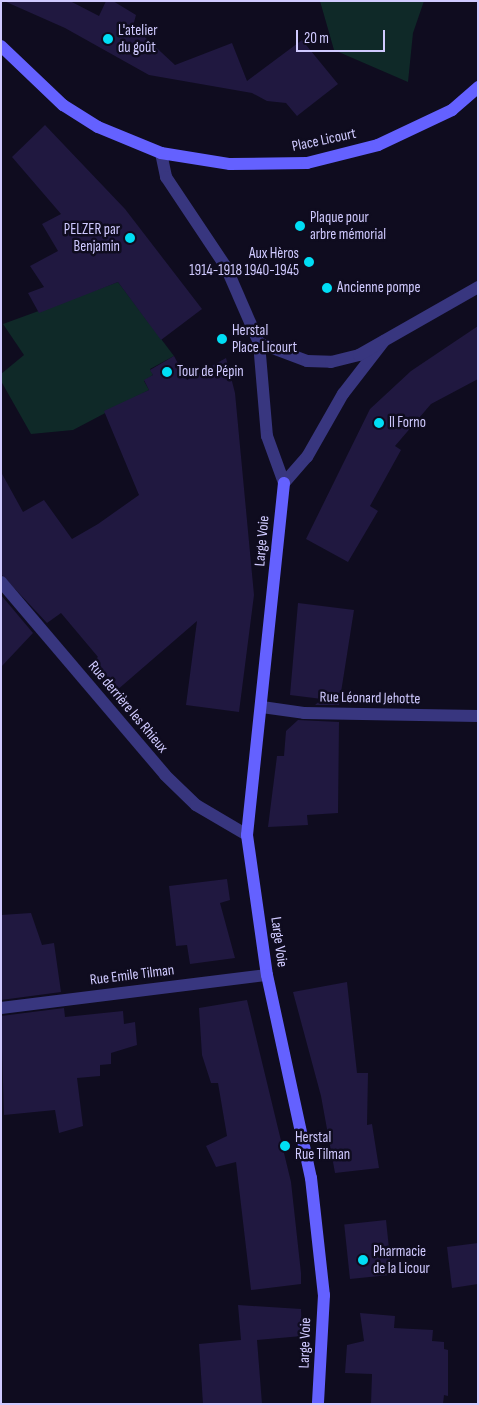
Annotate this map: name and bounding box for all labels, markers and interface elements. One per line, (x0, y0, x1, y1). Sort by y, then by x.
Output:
scale bar (299, 20, 388, 52)
place label: L'atelier du goût (118, 21, 158, 56)
text: 20 m (304, 29, 329, 48)
marker: L'atelier du goût (102, 33, 114, 45)
street label: Place Licourt (290, 124, 358, 156)
place label: Plaque pour arbre mémorial (310, 208, 386, 243)
place label: PELZER par Benjamin (64, 220, 120, 255)
marker: Plaque pour arbre mémorial (294, 220, 306, 232)
marker: PELZER par Benjamin (124, 232, 136, 244)
place label: Aux Hèros 1914-1918 1940-1945 (189, 244, 299, 279)
marker: Aux Hèros 1914-1918 1940-1945 (303, 256, 315, 268)
place label: Ancienne pompe (337, 279, 421, 297)
marker: Ancienne pompe (321, 282, 333, 294)
place label: Herstal Place Licourt (232, 321, 297, 356)
marker: Herstal Place Licourt (216, 333, 228, 345)
place label: Tour de Pépin (177, 363, 244, 381)
marker: Tour de Pépin (161, 366, 173, 378)
place label: Il Forno (389, 414, 426, 432)
marker: Il Forno (373, 417, 385, 429)
street label: Large Voie (251, 515, 273, 567)
street label: Rue derrière les Rhieux (84, 657, 172, 757)
street label: Rue Léonard Jehotte (319, 688, 421, 708)
street label: Large Voie (267, 916, 291, 968)
street label: Rue Emile Tilman (89, 961, 175, 989)
place label: Herstal Rue Tilman (295, 1128, 350, 1163)
marker: Herstal Rue Tilman (279, 1140, 291, 1152)
place label: Pharmacie de la Licour (373, 1242, 430, 1277)
marker: Pharmacie de la Licour (357, 1254, 369, 1266)
street label: Large Voie (295, 1317, 315, 1369)

